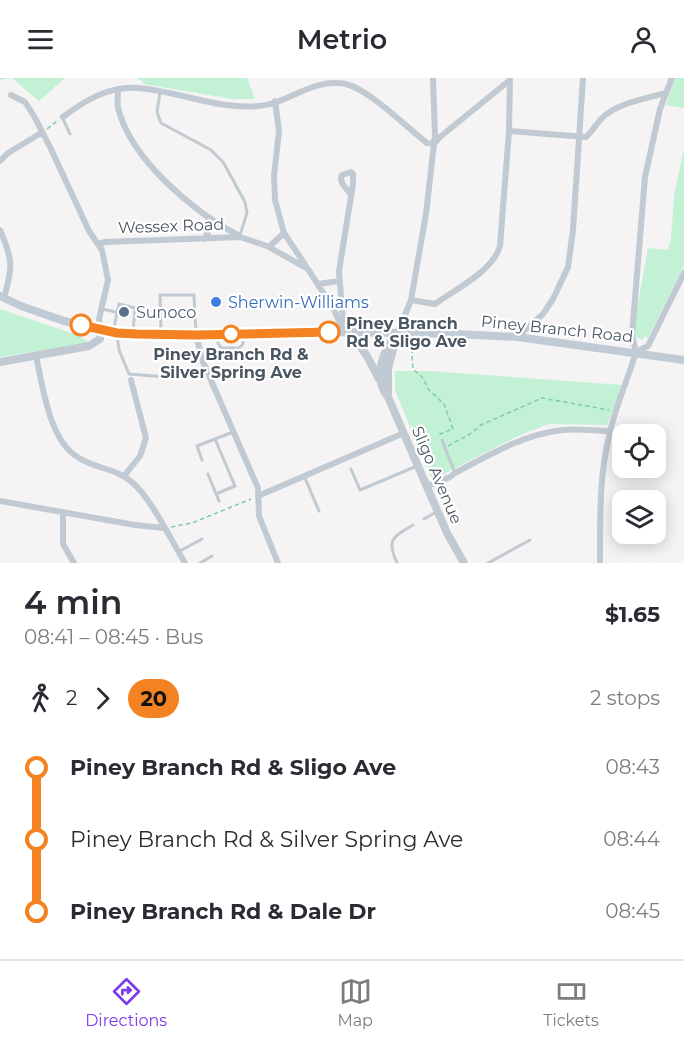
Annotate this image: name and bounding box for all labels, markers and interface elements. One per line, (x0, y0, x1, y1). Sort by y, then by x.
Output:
icon: menu (24, 23, 57, 56)
text: Metrio (297, 23, 387, 56)
icon: person (627, 23, 660, 56)
street label: Wessex Road (118, 215, 224, 237)
place label: Sherwin-Williams (228, 293, 369, 312)
marker: Sherwin-Williams (209, 295, 223, 309)
place label: Sunoco (136, 303, 196, 322)
marker: Sunoco (117, 305, 131, 319)
street label: Piney Branch Road (480, 312, 634, 346)
unlabelled marker (70, 314, 92, 336)
place label: Piney Branch Rd & Sligo Ave (346, 314, 467, 351)
marker: Piney Branch Rd & Sligo Ave (318, 321, 340, 343)
marker: Piney Branch Rd & Silver Spring Ave (222, 325, 240, 343)
place label: Piney Branch Rd & Silver Spring Ave (153, 345, 309, 382)
street label: Sligo Avenue (408, 423, 466, 527)
map controls (612, 424, 666, 544)
button: locate (612, 424, 666, 478)
button: layers (612, 490, 666, 544)
text: 4 min (24, 582, 122, 622)
text: $1.65 (605, 601, 660, 628)
text: 08:41 – 08:45 · Bus (24, 625, 203, 649)
icon: walk (24, 682, 57, 715)
icon: forward (86, 682, 119, 715)
text: 2 (66, 686, 77, 710)
text: 20 (140, 686, 167, 711)
text: 2 stops (590, 686, 660, 710)
text: Piney Branch Rd & Sligo Ave (70, 754, 396, 781)
text: 08:43 (606, 755, 660, 779)
text: Piney Branch Rd & Silver Spring Ave (70, 826, 463, 853)
text: 08:44 (603, 827, 660, 851)
text: Piney Branch Rd & Dale Dr (70, 898, 376, 925)
text: 08:45 (605, 899, 660, 923)
tab: Directions (85, 975, 167, 1030)
tab: Map (337, 975, 373, 1030)
tab: Tickets (543, 975, 599, 1030)

